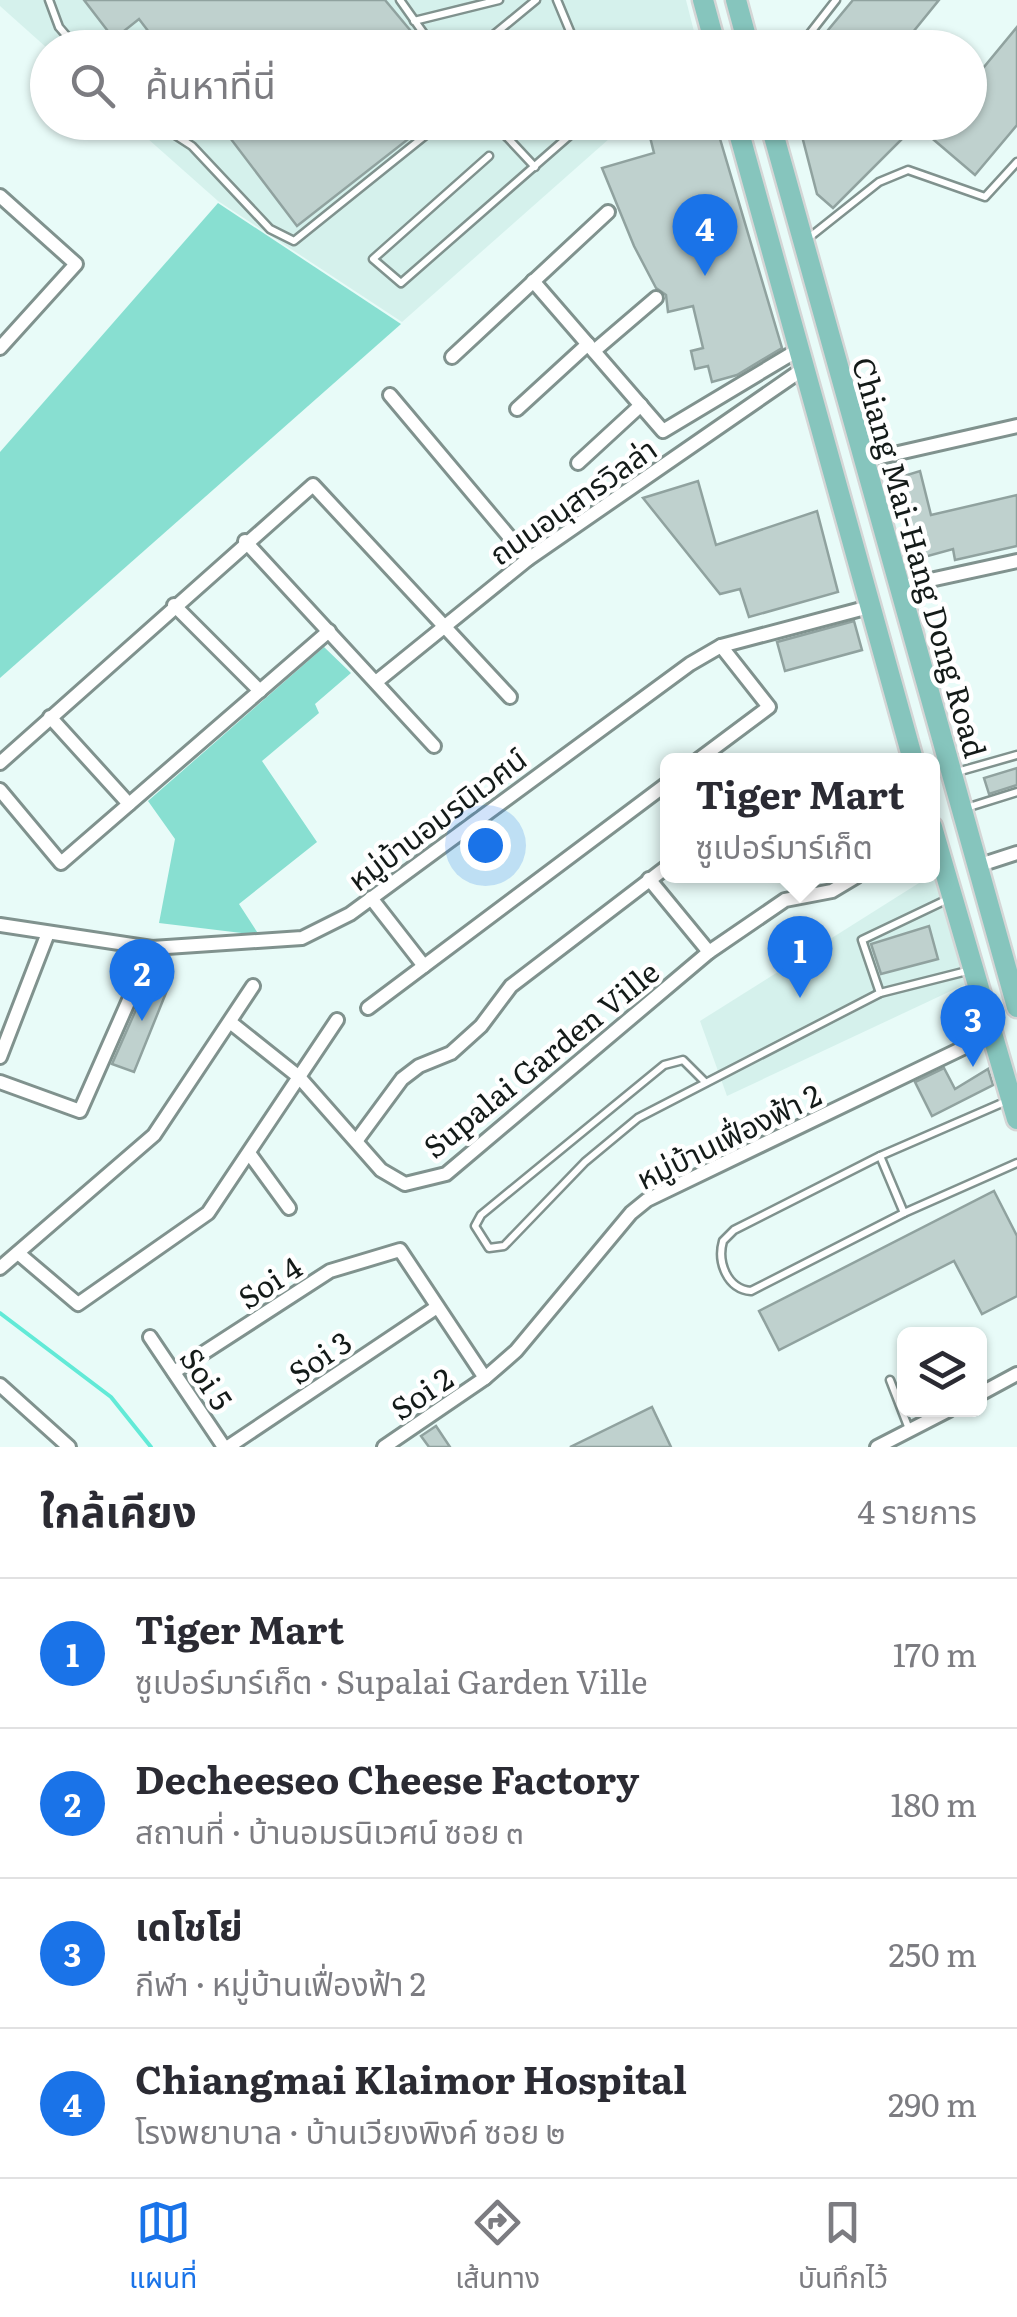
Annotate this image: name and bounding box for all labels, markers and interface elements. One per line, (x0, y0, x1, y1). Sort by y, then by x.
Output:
search box (30, 30, 987, 140)
text: ค้นหาที่นี่ (145, 54, 276, 111)
icon: search (65, 58, 120, 113)
pin: 4 (672, 194, 738, 276)
street label: Chiang Mai-Hang Dong Road (843, 352, 999, 762)
street label: ถนนอนุสารวิลล่า (479, 426, 665, 574)
street label: หมู่บ้านอมรนิเวศน์ (337, 736, 535, 900)
popup (660, 753, 940, 883)
text: Tiger Mart (695, 764, 905, 821)
your location (460, 820, 511, 871)
text: ซูเปอร์มาร์เก็ต (695, 821, 873, 869)
pin: 1 (768, 916, 832, 998)
pin: 2 (110, 938, 174, 1021)
street label: Supalai Garden Ville (413, 949, 667, 1167)
pin: 3 (940, 984, 1006, 1067)
street label: หมู่บ้านเฟื่องฟ้า 2 (628, 1071, 828, 1199)
street label: Soi 4 (228, 1244, 310, 1318)
street label: Soi 3 (279, 1319, 359, 1393)
map controls (897, 1327, 987, 1417)
button: layers (897, 1327, 987, 1417)
street label: Soi 5 (171, 1338, 245, 1418)
street label: Soi 2 (381, 1355, 461, 1429)
text: ใกล้เคียง (40, 1478, 197, 1540)
text: 4 รายการ (858, 1486, 977, 1534)
text: Tiger Mart (135, 1599, 344, 1656)
text: 1 (66, 1629, 79, 1677)
text: 170 m (893, 1629, 977, 1677)
text: ซูเปอร์มาร์เก็ต · Supalai Garden Ville (135, 1656, 648, 1704)
text: Decheeseo Cheese Factory (135, 1749, 639, 1806)
text: 2 (64, 1779, 81, 1827)
text: 180 m (890, 1779, 977, 1827)
text: สถานที่ · บ้านอมรนิเวศน์ ซอย ๓ (135, 1806, 524, 1854)
text: เดโชโย่ (135, 1896, 243, 1953)
text: 3 (64, 1929, 81, 1977)
text: 250 m (889, 1929, 977, 1977)
text: กีฬา · หมู่บ้านเฟื่องฟ้า 2 (135, 1958, 426, 2006)
text: Chiangmai Klaimor Hospital (135, 2049, 687, 2106)
text: 4 (63, 2079, 82, 2127)
text: 290 m (888, 2079, 977, 2127)
text: โรงพยาบาล · บ้านเวียงพิงค์ ซอย ๒ (135, 2106, 565, 2154)
tab: แผนที่ (129, 2195, 197, 2301)
tab: เส้นทาง (455, 2195, 540, 2301)
tab: บันทึกไว้ (798, 2195, 888, 2301)

